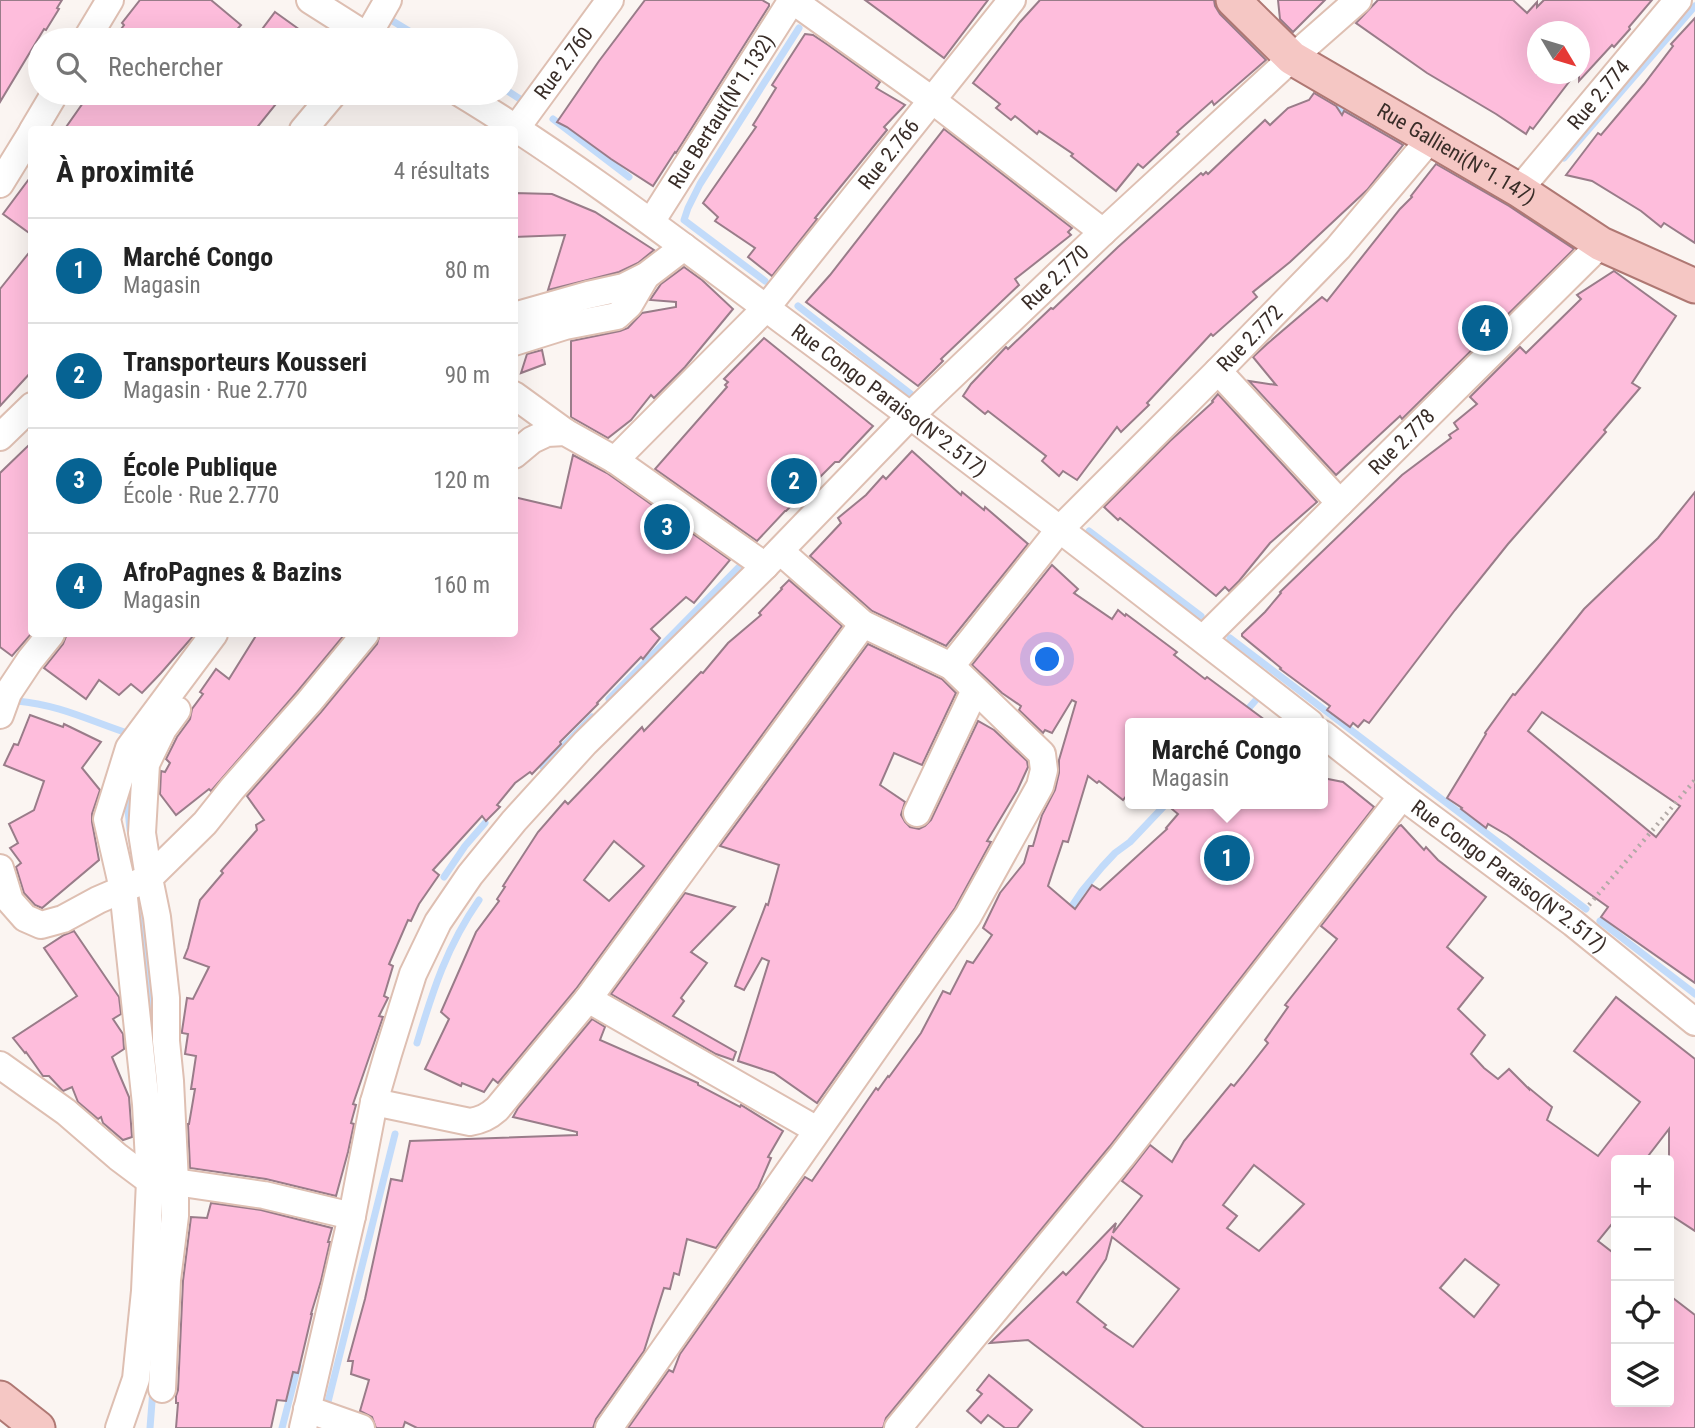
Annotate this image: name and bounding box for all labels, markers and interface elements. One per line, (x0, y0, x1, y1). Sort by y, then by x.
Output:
north arrow (1527, 21, 1590, 84)
street label: Rue 2.760 (529, 23, 598, 104)
search box (28, 28, 518, 105)
street label: Rue Bertaut(N°1.132) (663, 30, 779, 193)
icon: search (52, 48, 90, 86)
text: Rechercher (108, 52, 223, 82)
street label: Rue 2.774 (1563, 55, 1634, 134)
street label: Rue Gallieni(N°1.147) (1373, 98, 1540, 209)
street label: Rue 2.766 (853, 114, 924, 194)
text: À proximité (56, 154, 194, 189)
text: 4 résultats (394, 158, 490, 185)
street label: Rue 2.770 (1017, 240, 1094, 315)
text: Marché Congo (123, 242, 273, 272)
text: 1 (73, 257, 85, 284)
text: 80 m (445, 257, 490, 284)
text: Magasin (123, 272, 201, 299)
street label: Rue 2.772 (1212, 300, 1287, 377)
pin: 4 (1462, 302, 1508, 354)
street label: Rue Congo Paraiso(N°2.517) (787, 319, 993, 483)
text: Transporteurs Kousseri (123, 347, 367, 377)
text: 2 (73, 362, 85, 389)
text: 90 m (445, 362, 490, 389)
text: Magasin · Rue 2.770 (123, 377, 308, 404)
street label: Rue 2.778 (1364, 404, 1440, 480)
text: École Publique (123, 452, 277, 482)
pin: 2 (771, 455, 817, 507)
text: 3 (73, 467, 85, 494)
text: 120 m (433, 467, 490, 494)
text: École · Rue 2.770 (123, 482, 279, 509)
pin: 3 (644, 501, 690, 553)
text: AfroPagnes & Bazins (123, 557, 342, 587)
text: 4 (73, 572, 85, 599)
text: 160 m (433, 572, 490, 599)
text: Magasin (123, 587, 201, 614)
your location (1030, 642, 1064, 676)
popup (1125, 718, 1328, 809)
text: Marché Congo (1151, 735, 1302, 765)
text: Magasin (1151, 765, 1229, 792)
street label: Rue Congo Paraiso(N°2.517) (1406, 795, 1611, 957)
pin: 1 (1204, 832, 1250, 884)
map controls (1611, 1155, 1674, 1407)
button: + (1611, 1155, 1674, 1218)
button: − (1611, 1218, 1674, 1281)
button: locate (1611, 1281, 1674, 1344)
button: layers (1611, 1344, 1674, 1407)

